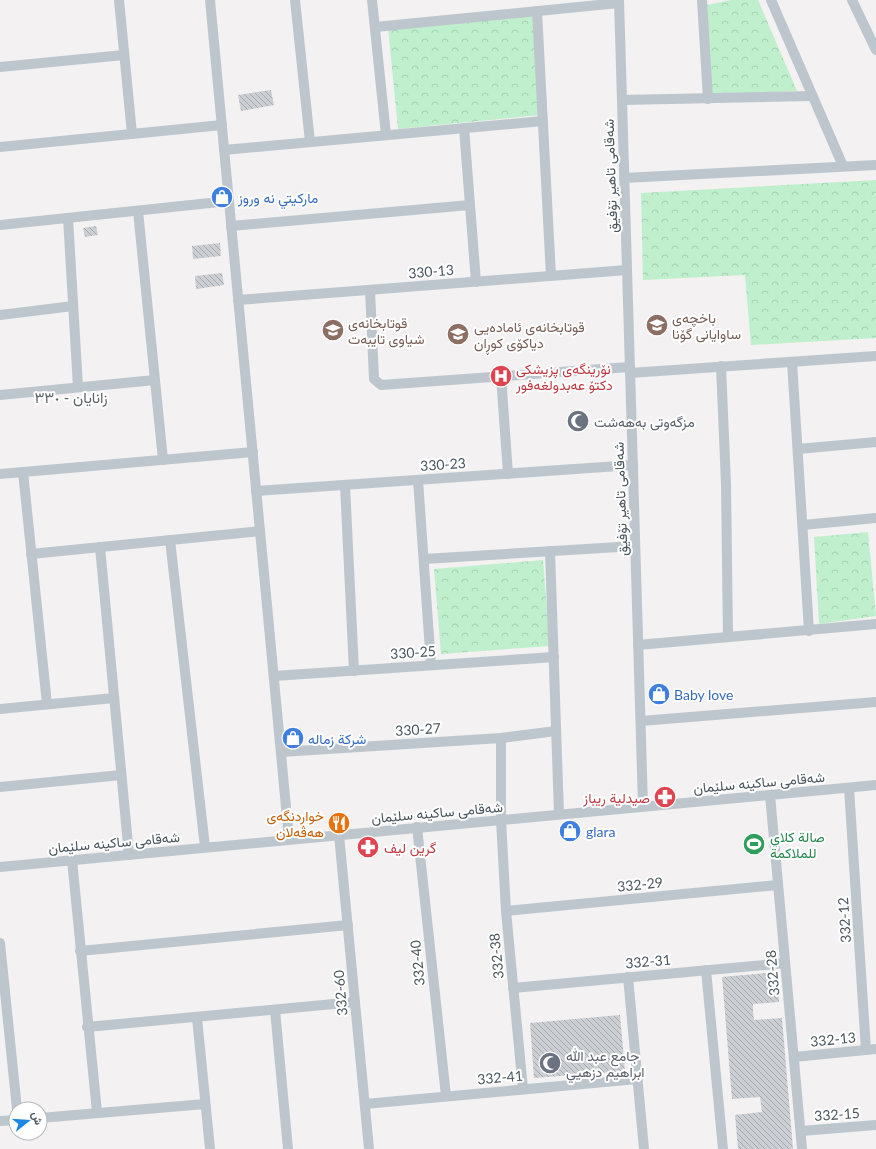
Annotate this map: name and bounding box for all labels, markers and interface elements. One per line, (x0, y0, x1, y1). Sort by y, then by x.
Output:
street label: شەقامی تاهیر تۆفیق (600, 119, 621, 233)
shop icon: ماركيتي نه وروز (209, 184, 235, 210)
place label: ماركيتي نه وروز (237, 189, 318, 210)
street label: 330-13 (407, 261, 455, 281)
place label: باخچەی ساوایانی گۆنا (672, 309, 741, 343)
school or university icon: باخچەی ساوایانی گۆنا (644, 312, 670, 338)
place label: قوتابخانەی شیاوی تایبەت (348, 314, 424, 348)
school or university icon: قوتابخانەی شیاوی تایبەت (320, 317, 346, 343)
place label: قوتابخانەی ئامادەیی دیاکۆی کوڕان (474, 318, 585, 355)
school or university icon: قوتابخانەی ئامادەیی دیاکۆی کوڕان (445, 321, 471, 347)
place label: نۆرینگەی پزیشکی دکتۆ عەبدولغەفور (515, 360, 613, 394)
hospital icon: نۆرینگەی پزیشکی دکتۆ عەبدولغەفور (488, 363, 514, 389)
district label: زانایان - ٣٣٠ (34, 388, 108, 407)
mosque icon: مزگەوتی بەهەشت (565, 408, 591, 434)
place label: مزگەوتی بەهەشت (594, 413, 695, 431)
street label: شەقامی تاهیر تۆفیق (610, 442, 631, 556)
street label: 330-23 (420, 454, 466, 474)
street label: 330-25 (390, 642, 436, 662)
shop icon: Baby love (646, 681, 672, 707)
place label: Baby love (674, 686, 733, 703)
street label: 330-27 (395, 719, 441, 739)
shop icon: شركة زماله (280, 725, 306, 751)
place label: شركة زماله (308, 730, 366, 748)
street label: شەقامی ساکینە سلێمان (692, 768, 826, 797)
pharmacy icon: صيدلية ريباز (652, 784, 678, 810)
place label: صيدلية ريباز (582, 789, 650, 807)
street label: شەقامی ساکینە سلێمان (370, 798, 504, 827)
place label: خواردنگەی هەڤەلان (266, 807, 324, 841)
restaurant icon: خواردنگەی هەڤەلان (326, 810, 352, 836)
shop icon: glara (557, 818, 583, 844)
place label: glara (586, 823, 616, 840)
street label: شەقامی ساکینە سلێمان (47, 828, 181, 857)
place label: صالة كلاي للملاكمة (770, 828, 825, 861)
sports icon: صالة كلاي للملاكمة (741, 831, 767, 857)
pharmacy icon: گرین لیف (355, 834, 381, 860)
place label: گرین لیف (384, 839, 436, 857)
street label: 332-29 (616, 873, 664, 895)
street label: 332-12 (834, 897, 854, 943)
street label: 332-38 (485, 932, 507, 980)
street label: 332-40 (406, 939, 428, 987)
street label: 332-28 (762, 949, 782, 997)
street label: 332-31 (624, 951, 672, 971)
street label: 332-60 (330, 969, 350, 1017)
street label: 332-13 (809, 1028, 857, 1050)
place label: جامع عبد الله ابراهيم دزهيي (566, 1047, 645, 1084)
mosque icon: جامع عبد الله ابراهيم دزهيي (537, 1050, 563, 1076)
street label: 332-41 (476, 1067, 524, 1087)
north arrow (8, 1101, 48, 1141)
street label: 332-15 (814, 1104, 860, 1124)
text: ش (29, 1110, 46, 1126)

